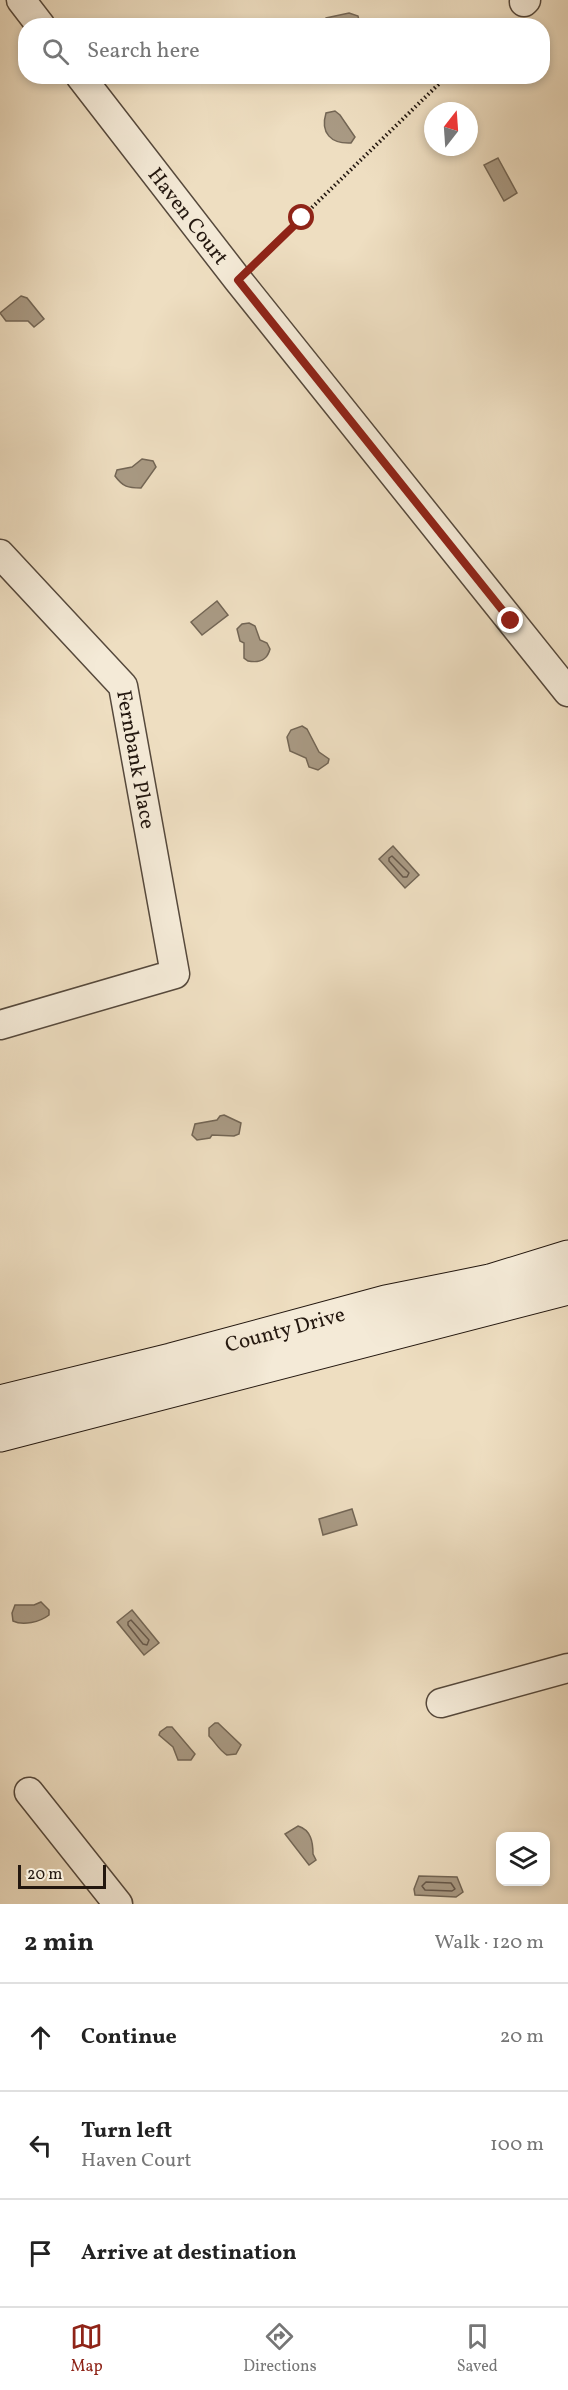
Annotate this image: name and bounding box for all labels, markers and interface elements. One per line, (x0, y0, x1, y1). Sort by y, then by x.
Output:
search box (18, 18, 550, 84)
icon: search (39, 35, 72, 68)
text: Search here (87, 36, 200, 67)
north arrow (424, 102, 478, 156)
street label: Haven Court (140, 162, 234, 272)
route start (288, 204, 314, 230)
route end (497, 607, 523, 633)
street label: Fernbank Place (108, 688, 162, 831)
street label: County Drive (222, 1301, 348, 1361)
map controls (496, 1832, 550, 1886)
button: layers (496, 1832, 550, 1886)
scale bar (18, 1862, 106, 1890)
text: 20 m (27, 1864, 62, 1886)
text: 2 min (24, 1925, 94, 1961)
text: Walk · 120 m (435, 1929, 544, 1957)
icon: ahead (24, 2021, 57, 2054)
text: Continue (81, 2022, 177, 2053)
text: 20 m (500, 2023, 544, 2051)
text: Turn left (81, 2116, 172, 2147)
icon: left (24, 2129, 57, 2162)
text: 100 m (490, 2131, 544, 2159)
text: Haven Court (81, 2147, 192, 2175)
icon: arrive (24, 2237, 57, 2270)
text: Arrive at destination (81, 2238, 297, 2269)
tab: Map (70, 2320, 103, 2378)
tab: Directions (243, 2320, 317, 2378)
tab: Saved (457, 2320, 498, 2378)

